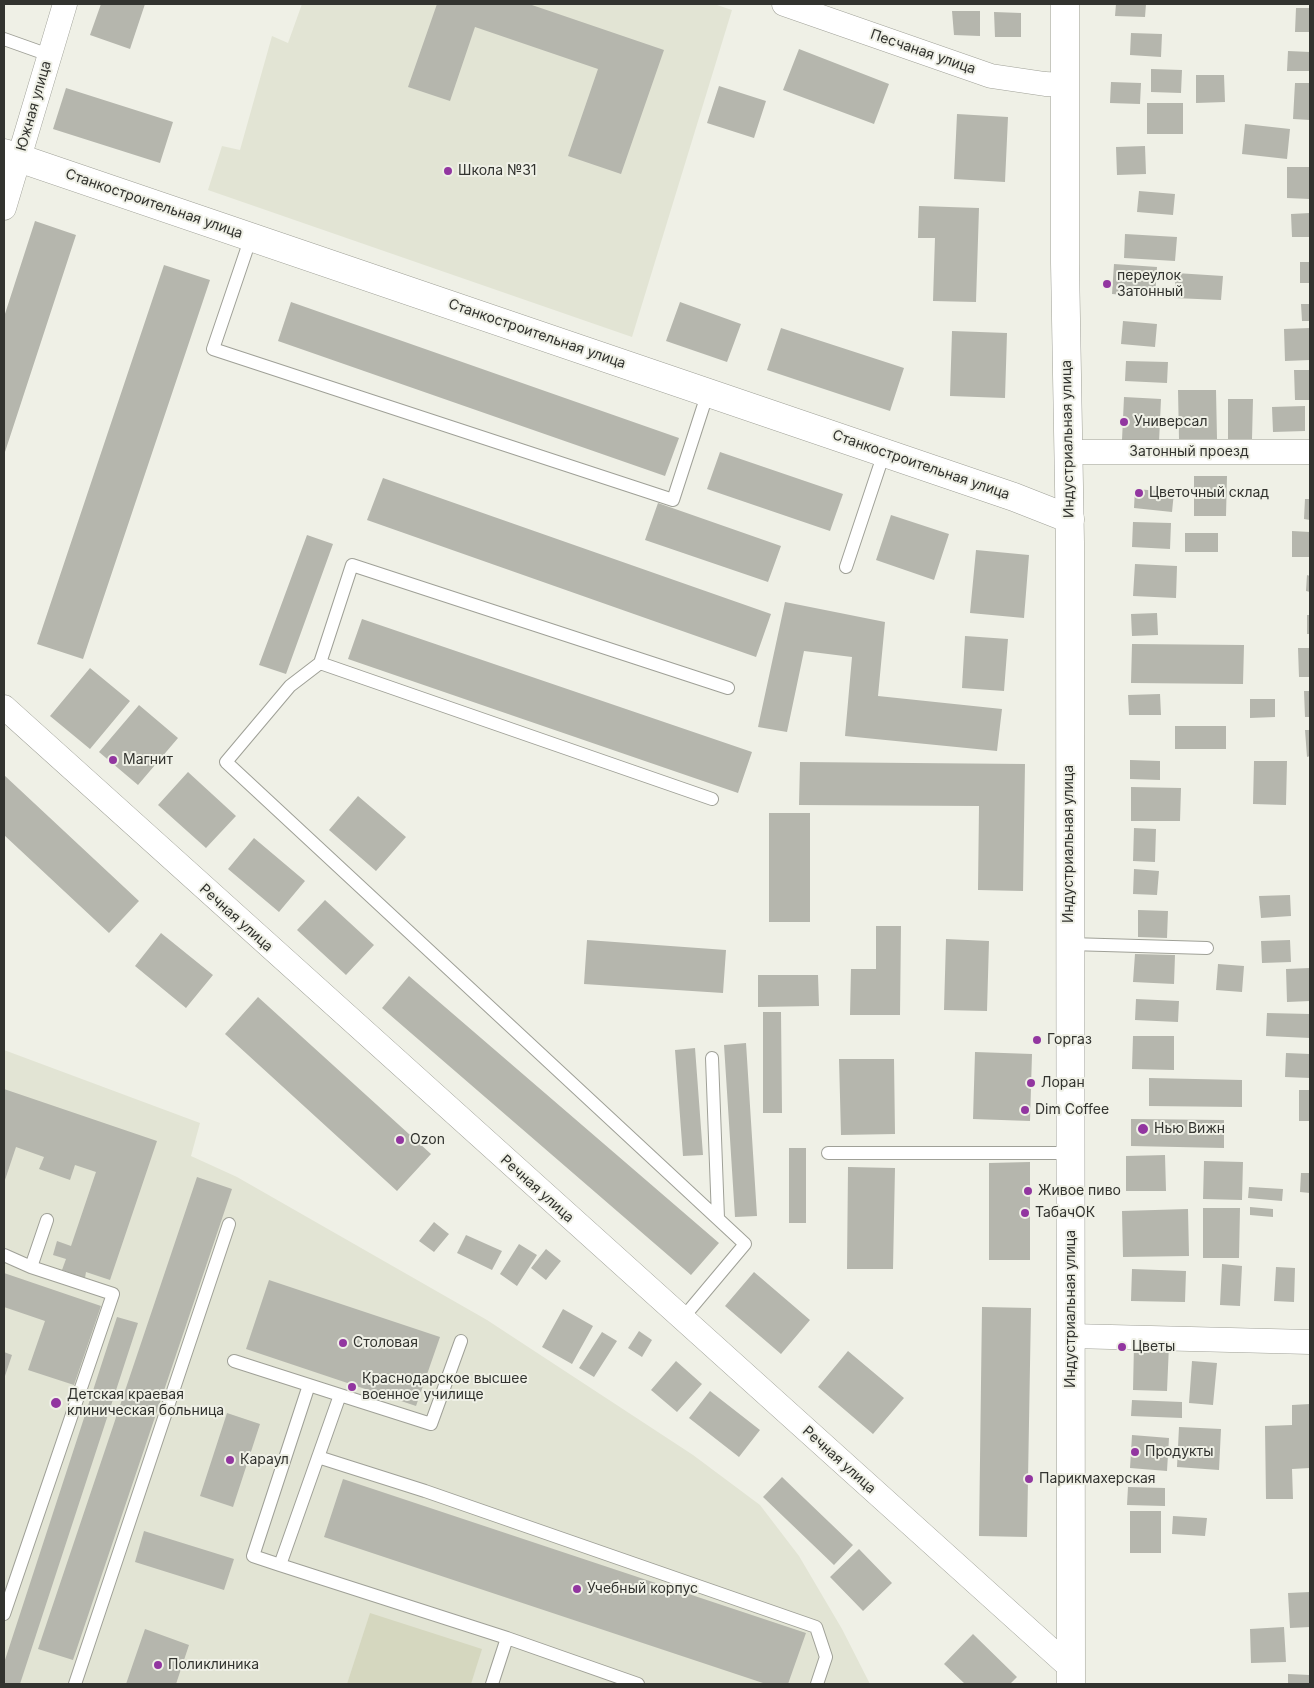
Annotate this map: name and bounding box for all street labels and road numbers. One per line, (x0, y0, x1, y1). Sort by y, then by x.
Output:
street label: Песчаная улица (868, 26, 978, 78)
street label: Южная улица (13, 59, 55, 153)
street label: Станкостроительная улица (63, 166, 245, 242)
street label: Станкостроительная улица (446, 296, 628, 372)
street label: Индустриальная улица (1058, 360, 1078, 518)
street label: Станкостроительная улица (830, 427, 1012, 503)
street label: Затонный проезд (1129, 444, 1249, 460)
street label: Индустриальная улица (1061, 765, 1077, 923)
street label: Речная улица (196, 881, 276, 955)
street label: Речная улица (497, 1152, 577, 1226)
street label: Индустриальная улица (1063, 1230, 1079, 1388)
street label: Речная улица (799, 1423, 879, 1497)

